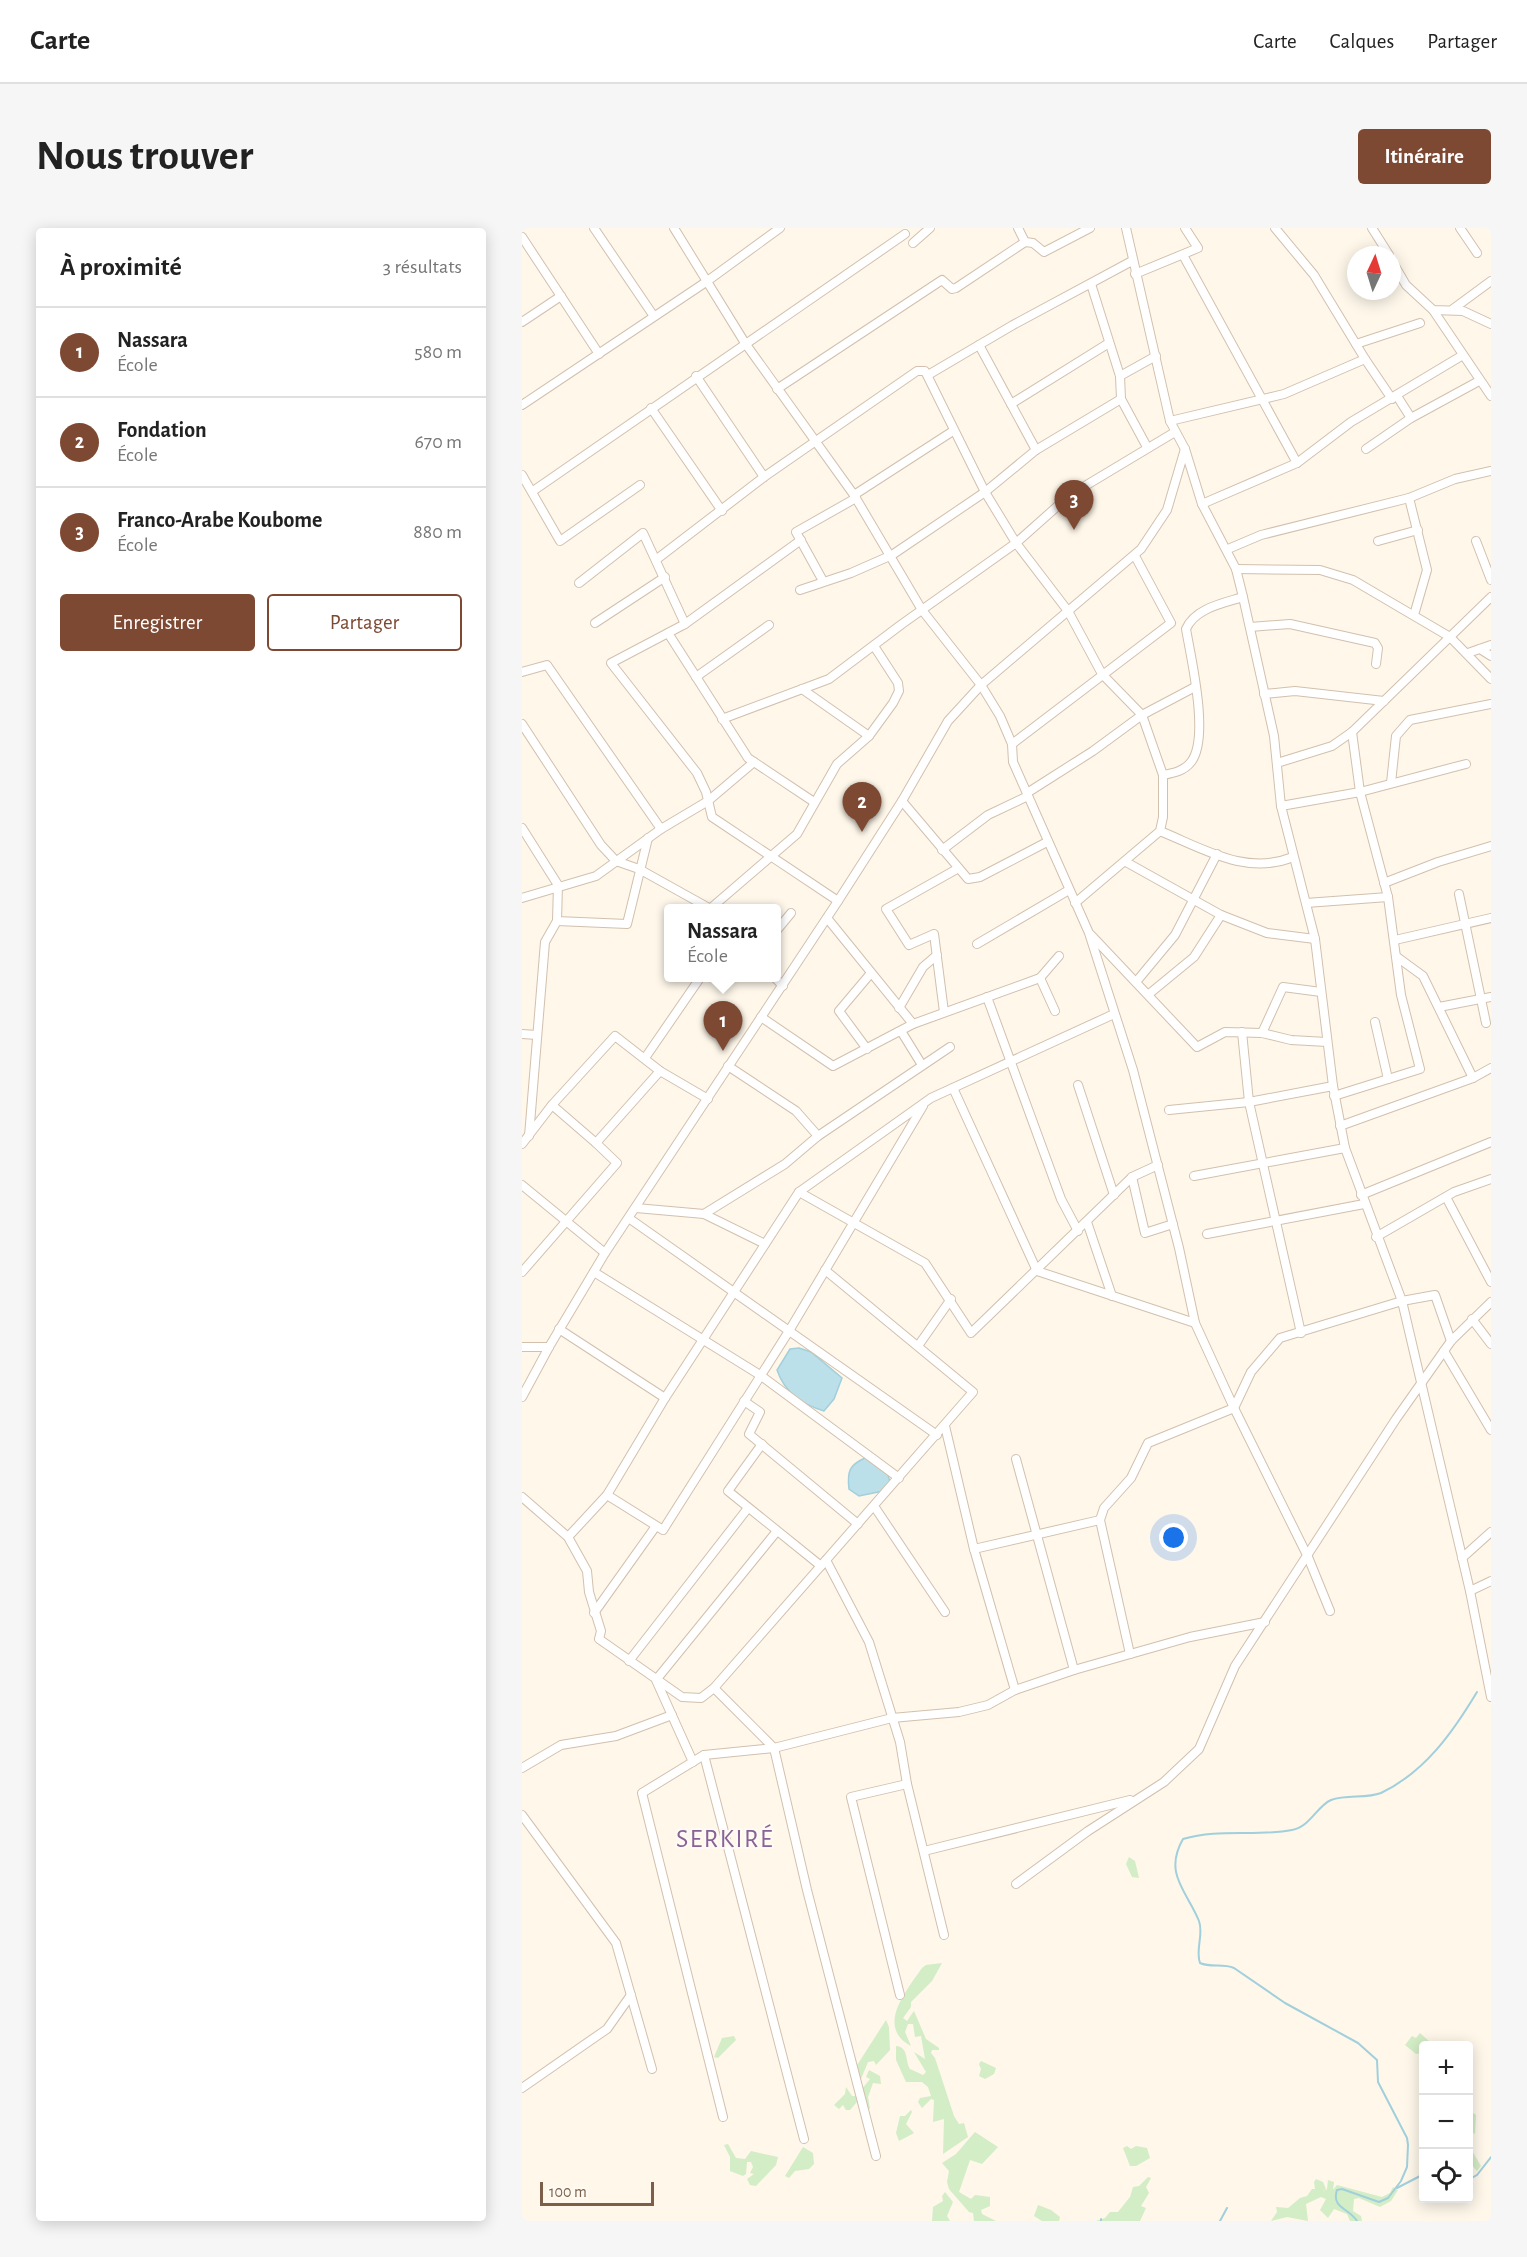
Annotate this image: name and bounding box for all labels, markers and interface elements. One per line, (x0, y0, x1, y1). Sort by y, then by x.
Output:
text: Carte (30, 27, 90, 55)
text: Carte (1253, 31, 1297, 52)
text: Calques (1330, 31, 1394, 52)
text: Partager (1427, 31, 1497, 52)
button: Itinéraire (1358, 129, 1491, 184)
text: Nous trouver (36, 135, 253, 177)
north arrow (1347, 246, 1401, 300)
text: À proximité (60, 254, 182, 280)
text: 3 résultats (383, 257, 462, 277)
text: Nassara (117, 329, 188, 351)
text: 1 (76, 342, 83, 362)
text: 580 m (414, 342, 462, 362)
text: École (117, 355, 158, 375)
text: Fondation (117, 419, 207, 441)
text: 2 (75, 432, 84, 452)
text: 670 m (414, 432, 462, 452)
text: École (117, 445, 158, 465)
pin: 3 (1054, 480, 1094, 530)
text: Franco-Arabe Koubome (117, 509, 322, 531)
text: 3 (75, 522, 84, 542)
text: 880 m (413, 522, 462, 542)
text: École (117, 535, 158, 555)
button: Enregistrer (60, 594, 255, 651)
button: Partager (267, 594, 462, 651)
pin: 2 (842, 782, 882, 832)
popup (664, 904, 781, 982)
text: Nassara (687, 920, 758, 942)
text: École (687, 946, 728, 966)
pin: 1 (704, 1002, 742, 1051)
your location (1159, 1523, 1188, 1552)
district label: SERKIRÉ (676, 1824, 774, 1852)
map controls (1419, 2041, 1473, 2203)
button: + (1419, 2041, 1473, 2095)
button: − (1419, 2095, 1473, 2149)
button: locate (1419, 2149, 1473, 2203)
scale bar (540, 2179, 654, 2206)
text: 100 m (549, 2184, 587, 2200)

